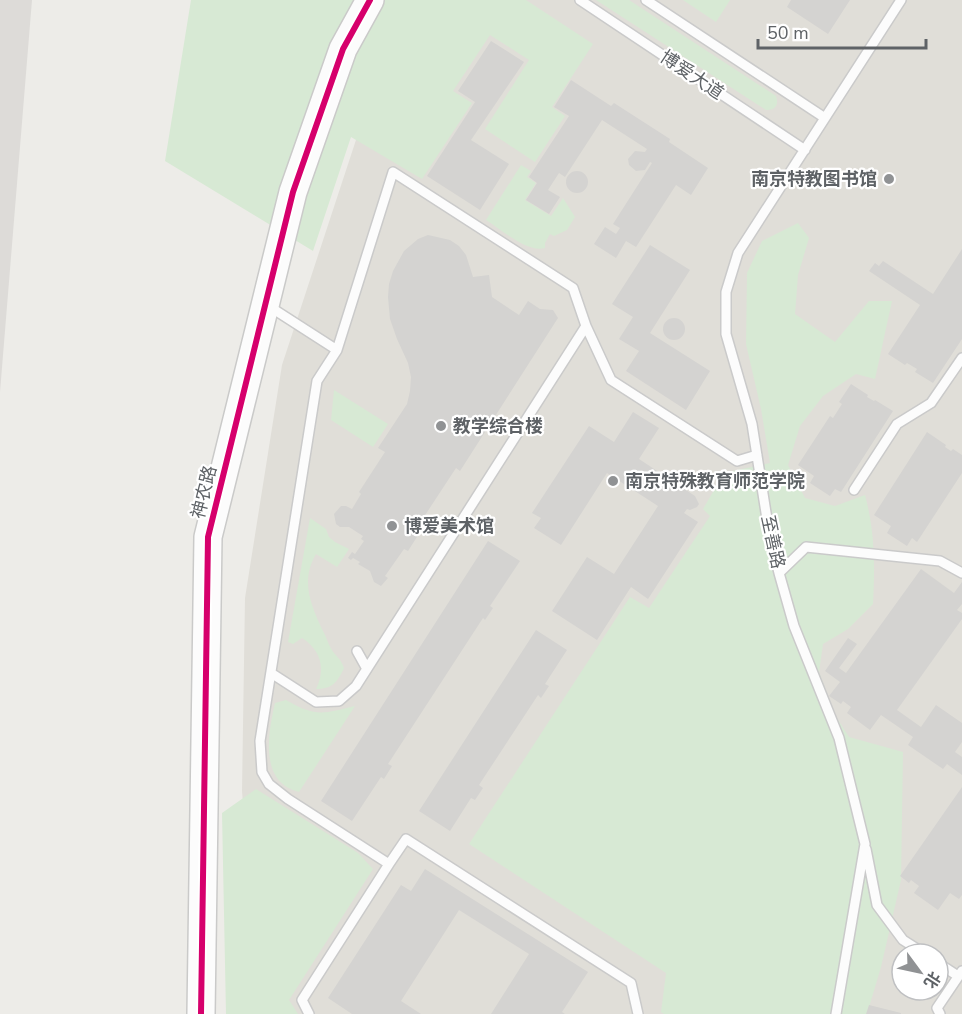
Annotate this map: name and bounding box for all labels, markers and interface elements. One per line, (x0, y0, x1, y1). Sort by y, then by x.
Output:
scale bar (758, 12, 926, 50)
text: 50 m (767, 21, 809, 45)
street label: 博爱大道 (655, 45, 729, 105)
place label: 南京特教图书馆 (751, 167, 877, 191)
marker: 南京特教图书馆 (882, 172, 896, 186)
place label: 教学综合楼 (453, 414, 543, 438)
marker: 教学综合楼 (434, 419, 448, 433)
street label: 神农路 (186, 463, 222, 521)
place label: 南京特殊教育师范学院 (625, 469, 805, 493)
marker: 南京特殊教育师范学院 (606, 474, 620, 488)
street label: 至善路 (756, 513, 790, 571)
place label: 博爱美术馆 (404, 514, 494, 538)
marker: 博爱美术馆 (385, 519, 399, 533)
north arrow (890, 942, 950, 1002)
text: 北 (918, 967, 945, 992)

